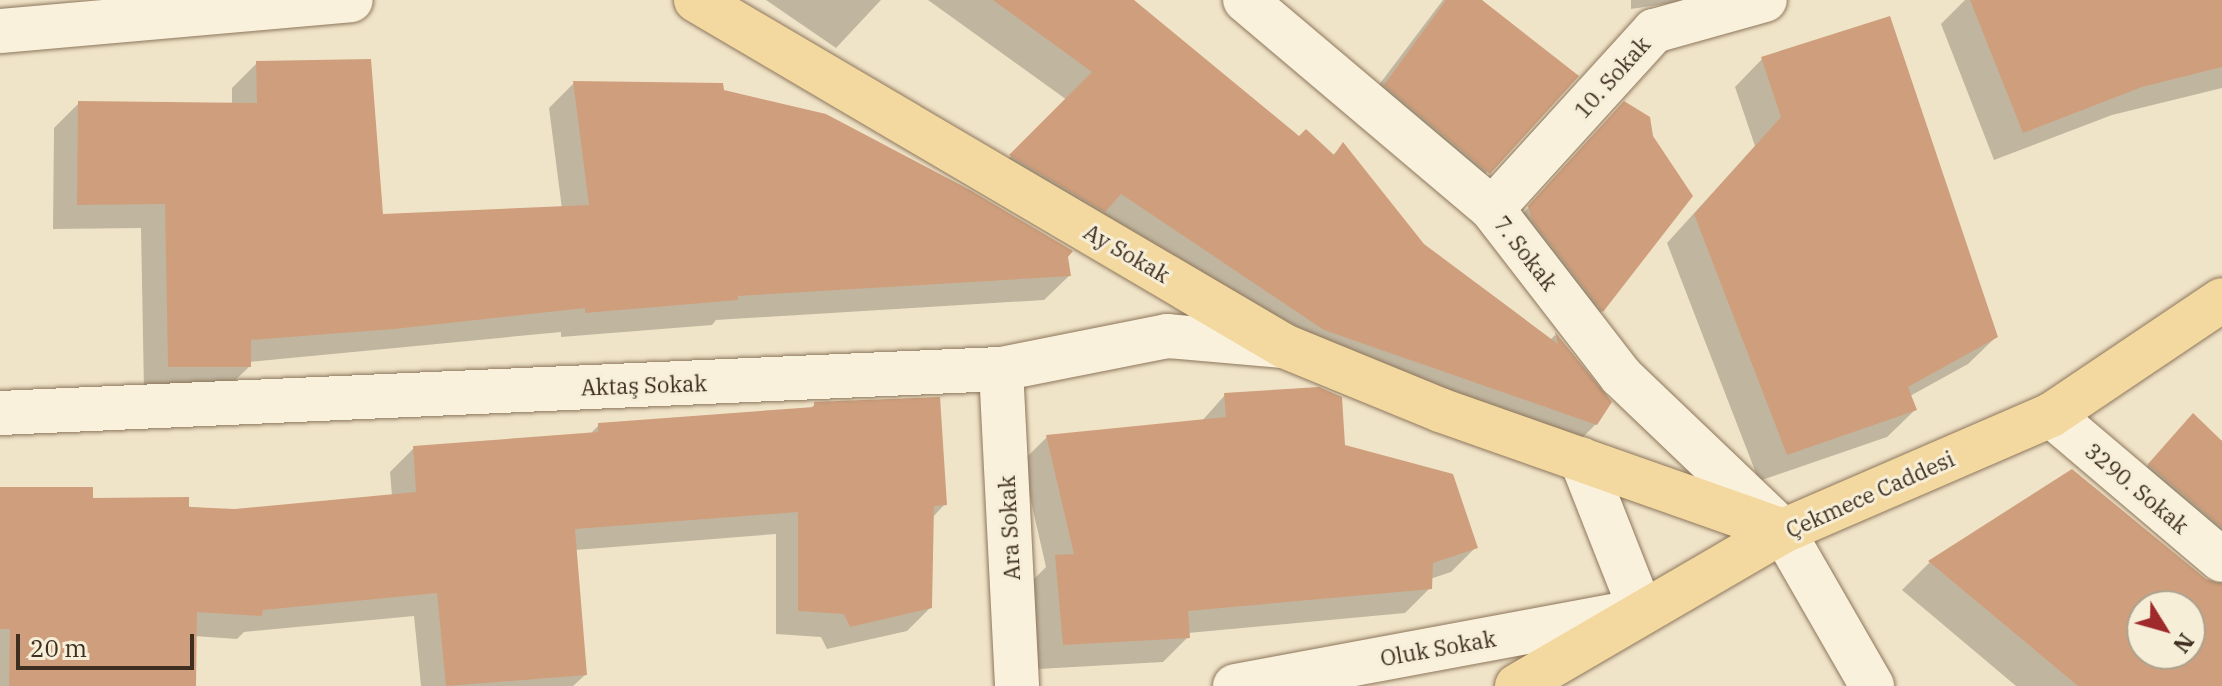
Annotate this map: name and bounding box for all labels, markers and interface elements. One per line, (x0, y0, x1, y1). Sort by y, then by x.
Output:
street label: 10. Sokak (1569, 31, 1655, 123)
street label: 7. Sokak (1489, 210, 1563, 296)
street label: Ay Sokak (1079, 218, 1175, 288)
street label: Aktaş Sokak (580, 370, 708, 400)
street label: 3290. Sokak (2080, 437, 2194, 539)
street label: Çekmece Caddesi (1782, 445, 1958, 543)
street label: Ara Sokak (993, 475, 1025, 581)
north arrow (2126, 590, 2206, 670)
scale bar (20, 618, 198, 668)
street label: Oluk Sokak (1378, 625, 1498, 671)
text: N (2167, 628, 2201, 659)
text: 20 m (30, 632, 87, 664)

